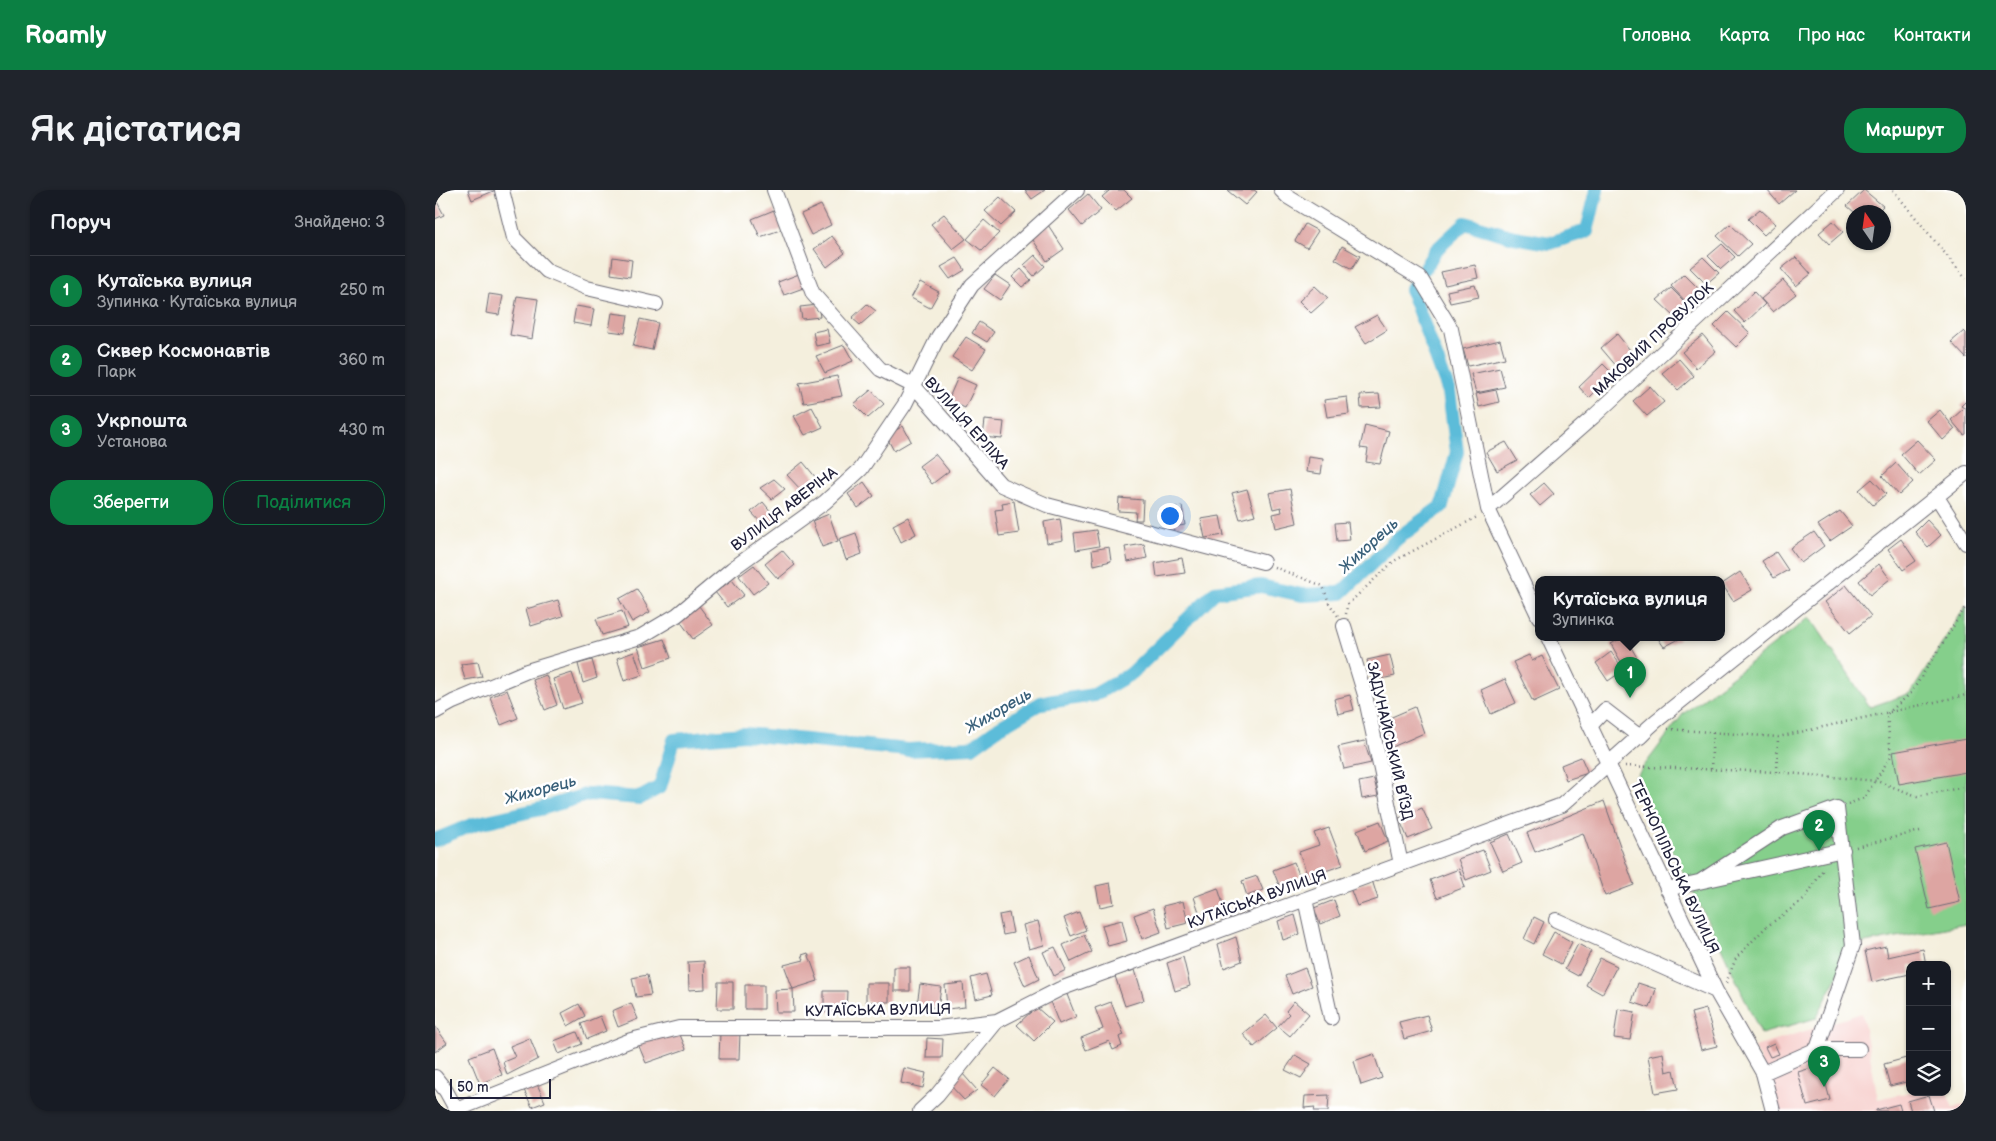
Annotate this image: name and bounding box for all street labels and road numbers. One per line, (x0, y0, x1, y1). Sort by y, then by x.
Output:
street label: МАКОВИЙ ПРОВУЛОК (1589, 278, 1718, 400)
street label: ВУЛИЦЯ ЕРЛІХА (920, 373, 1014, 474)
street label: ВУЛИЦЯ АВЕРІНА (727, 463, 842, 556)
street label: ЗАДУНАЙСЬКИЙ В’ЇЗД (1362, 660, 1417, 822)
street label: ТЕРНОПІЛЬСЬКА ВУЛИЦЯ (1626, 777, 1723, 957)
street label: КУТАЇСЬКА ВУЛИЦЯ (1185, 865, 1329, 933)
street label: КУТАЇСЬКА ВУЛИЦЯ (805, 1000, 951, 1021)

